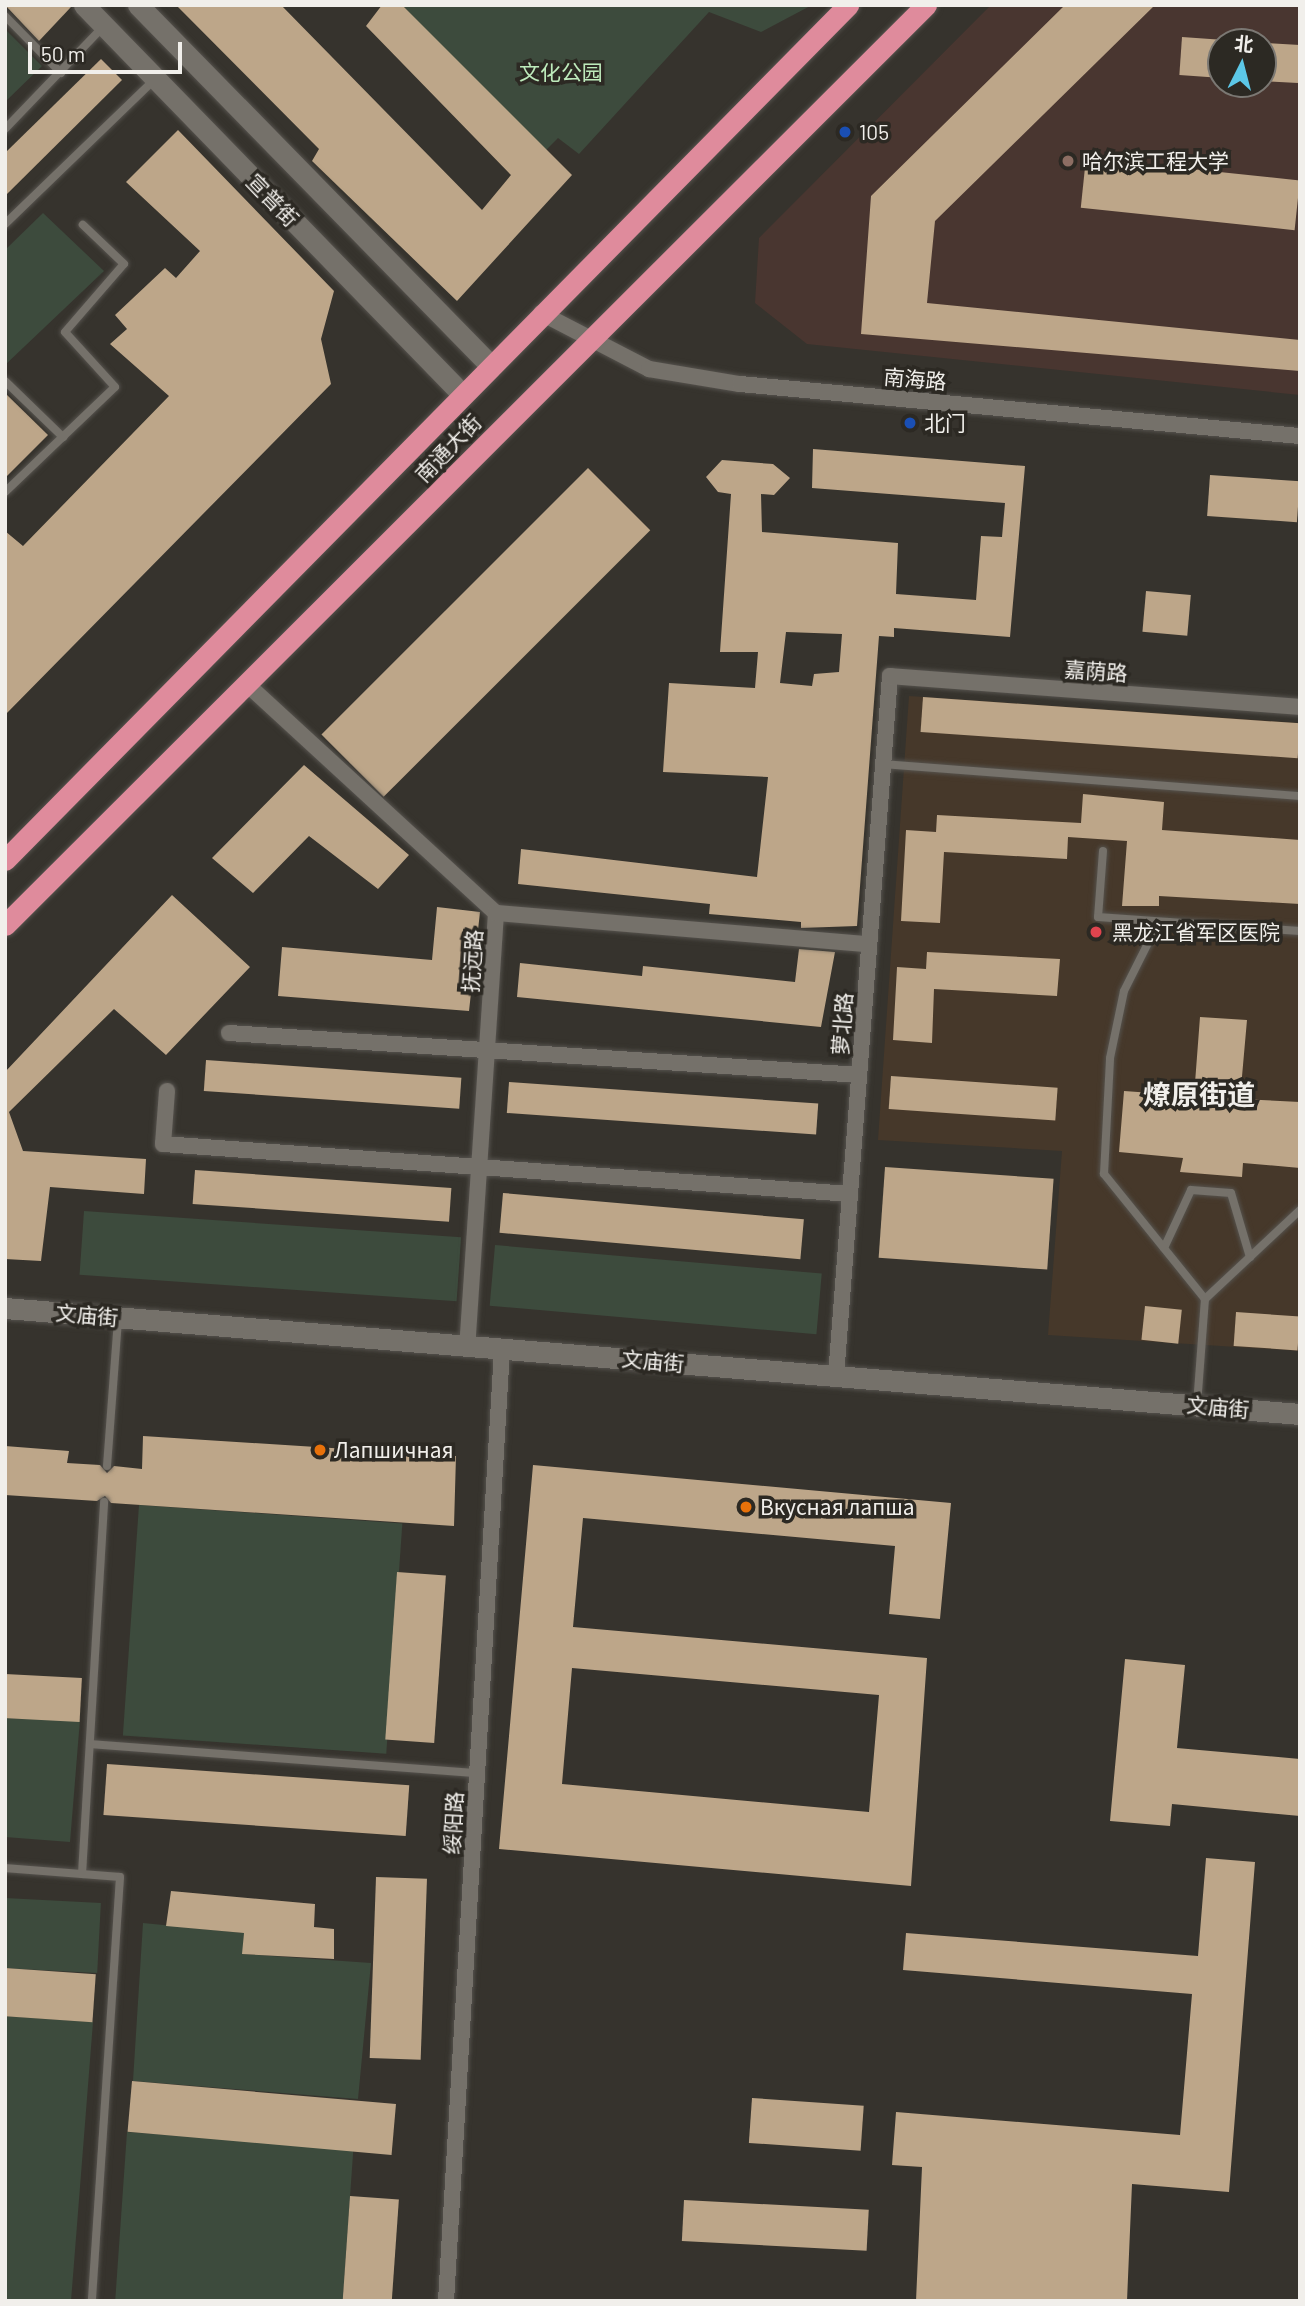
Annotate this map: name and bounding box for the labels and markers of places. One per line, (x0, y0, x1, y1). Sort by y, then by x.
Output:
place label: 105 (859, 119, 889, 145)
marker: 105 (837, 124, 853, 140)
place label: 哈尔滨工程大学 (1082, 148, 1229, 174)
marker: 哈尔滨工程大学 (1060, 153, 1076, 169)
place label: 北门 (924, 410, 966, 436)
marker: 北门 (902, 415, 918, 431)
place label: 黑龙江省军区医院 (1112, 919, 1280, 945)
marker: 黑龙江省军区医院 (1086, 922, 1106, 942)
place label: Лапшичная (334, 1437, 454, 1463)
marker: Лапшичная (312, 1442, 328, 1458)
place label: Вкусная лапша (760, 1494, 915, 1520)
marker: Вкусная лапша (738, 1499, 754, 1515)

